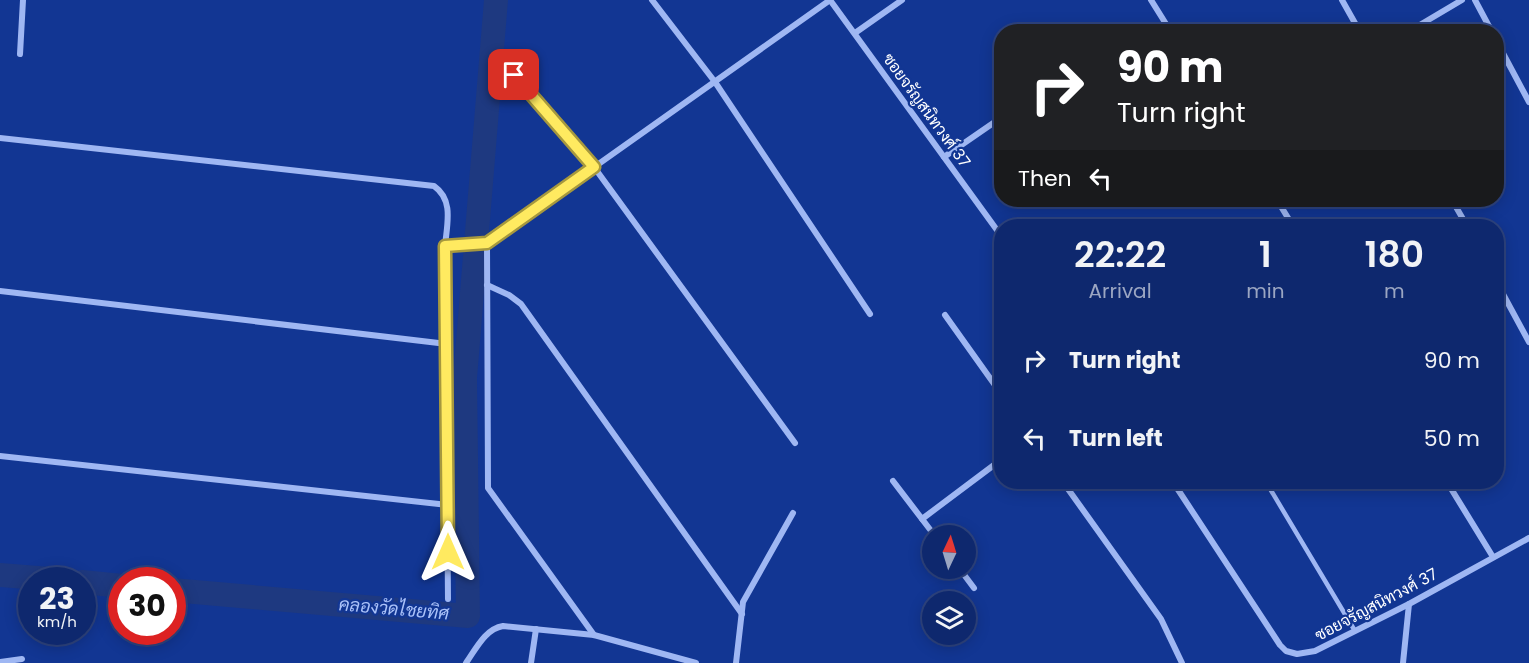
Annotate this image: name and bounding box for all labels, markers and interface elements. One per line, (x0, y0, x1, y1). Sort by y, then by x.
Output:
text: 90 m (1117, 38, 1224, 97)
street label: ซอยจรัญสนิทวงศ์ 37 (877, 48, 977, 172)
icon: right (1018, 48, 1096, 126)
pin (488, 49, 539, 100)
icon: arrive (497, 58, 530, 91)
text: Turn right (1117, 94, 1246, 131)
icon: left (1084, 162, 1117, 195)
text: Then (1018, 163, 1072, 194)
text: 22:22 (1074, 229, 1166, 280)
text: 1 (1259, 229, 1272, 280)
text: 180 (1365, 229, 1424, 280)
text: Arrival (1089, 277, 1152, 305)
text: min (1246, 277, 1284, 305)
text: m (1384, 277, 1405, 305)
icon: right (1018, 344, 1051, 377)
text: Turn right (1069, 345, 1180, 376)
text: 90 m (1424, 345, 1480, 376)
icon: left (1018, 422, 1051, 455)
text: Turn left (1069, 423, 1163, 454)
text: 50 m (1424, 423, 1480, 454)
position arrow (416, 520, 480, 584)
north arrow (922, 525, 976, 579)
map controls (922, 525, 976, 645)
street label: ซอยจรัญสนิทวงศ์ 37 (1310, 561, 1442, 646)
speed limit sign: 30 (108, 567, 186, 645)
text: 23 (39, 577, 75, 620)
water label: คลองวัดไชยทิศ (338, 591, 450, 626)
button: layers (922, 591, 976, 645)
text: km/h (37, 611, 77, 632)

